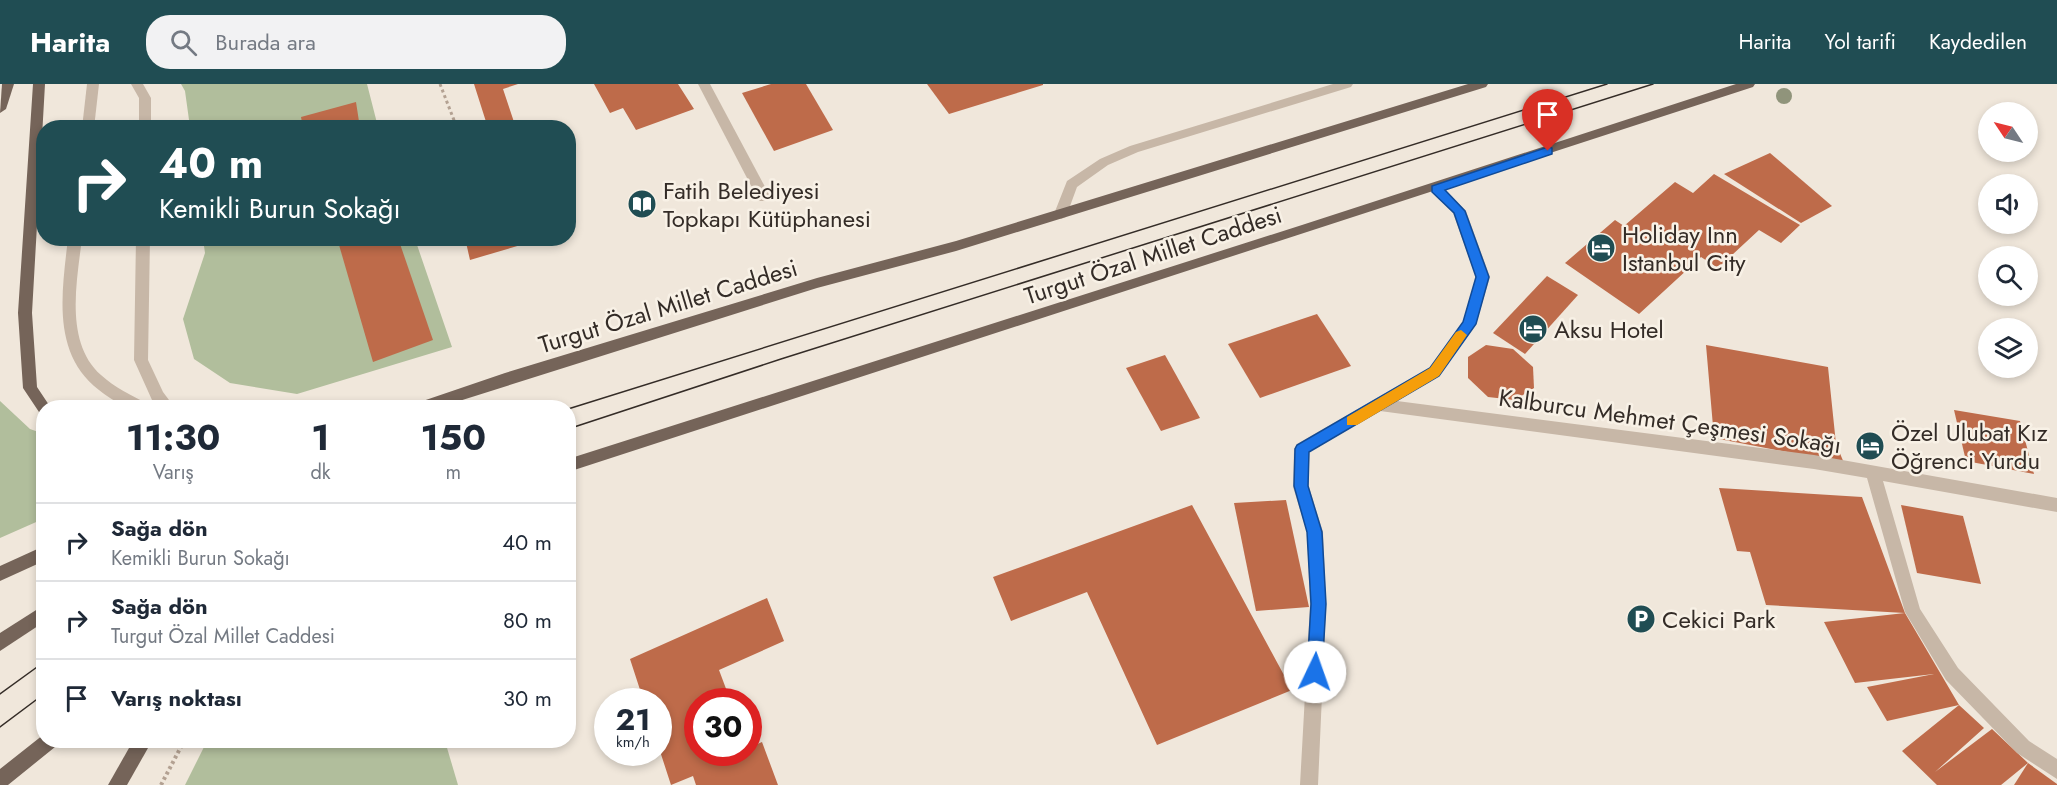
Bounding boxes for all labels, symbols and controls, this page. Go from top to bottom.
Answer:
search box [146,15,566,69]
text: Harita [30,22,110,63]
icon: search [167,26,200,59]
text: Burada ara [215,26,316,58]
text: Harita [1739,27,1791,57]
text: Yol tarifi [1824,27,1896,57]
text: Kaydedilen [1929,27,2027,57]
pin [1522,89,1573,151]
icon: arrive [1531,98,1564,131]
north arrow [1978,102,2038,162]
map controls [1978,102,2038,378]
text: 40 m [159,133,263,194]
icon: right [60,144,138,222]
place label: Fatih Belediyesi Topkapı Kütüphanesi [663,173,871,236]
button: sound [1978,174,2038,234]
library icon: Fatih Belediyesi Topkapı Kütüphanesi [626,188,658,220]
text: Kemikli Burun Sokağı [159,189,400,228]
street label: Turgut Özal Millet Caddesi [1020,197,1286,313]
place label: Holiday Inn Istanbul City [1622,217,1746,280]
hotel icon: Holiday Inn Istanbul City [1585,232,1617,264]
button: search [1978,246,2038,306]
street label: Turgut Özal Millet Caddesi [534,250,802,362]
place label: Aksu Hotel [1554,312,1664,347]
hotel icon: Aksu Hotel [1517,313,1549,345]
button: layers [1978,318,2038,378]
street label: Kalburcu Mehmet Çeşmesi Sokağı [1497,380,1843,462]
text: 11:30 [126,411,220,463]
text: 1 [311,411,330,463]
text: 150 [421,411,486,463]
place label: Özel Ulubat Kız Öğrenci Yurdu [1891,415,2048,478]
hotel icon: Özel Ulubat Kız Öğrenci Yurdu [1854,430,1886,462]
text: Varış [153,458,194,487]
text: dk [310,458,331,487]
text: m [445,458,461,487]
text: Sağa dön [111,512,208,544]
icon: right [60,526,93,559]
text: 40 m [502,526,552,558]
text: Kemikli Burun Sokağı [111,544,290,573]
text: Sağa dön [111,590,208,622]
place label: Cekici Park [1662,602,1776,637]
parking icon: Cekici Park [1625,603,1657,635]
icon: right [60,604,93,637]
text: 80 m [503,604,552,636]
text: Turgut Özal Millet Caddesi [111,622,335,651]
position arrow [1283,640,1347,704]
icon: arrive [60,682,93,715]
text: Varış noktası [111,682,242,714]
text: 30 m [503,682,552,714]
speed limit sign: 30 [684,688,762,766]
text: 21 [616,698,650,741]
text: km/h [616,731,650,753]

